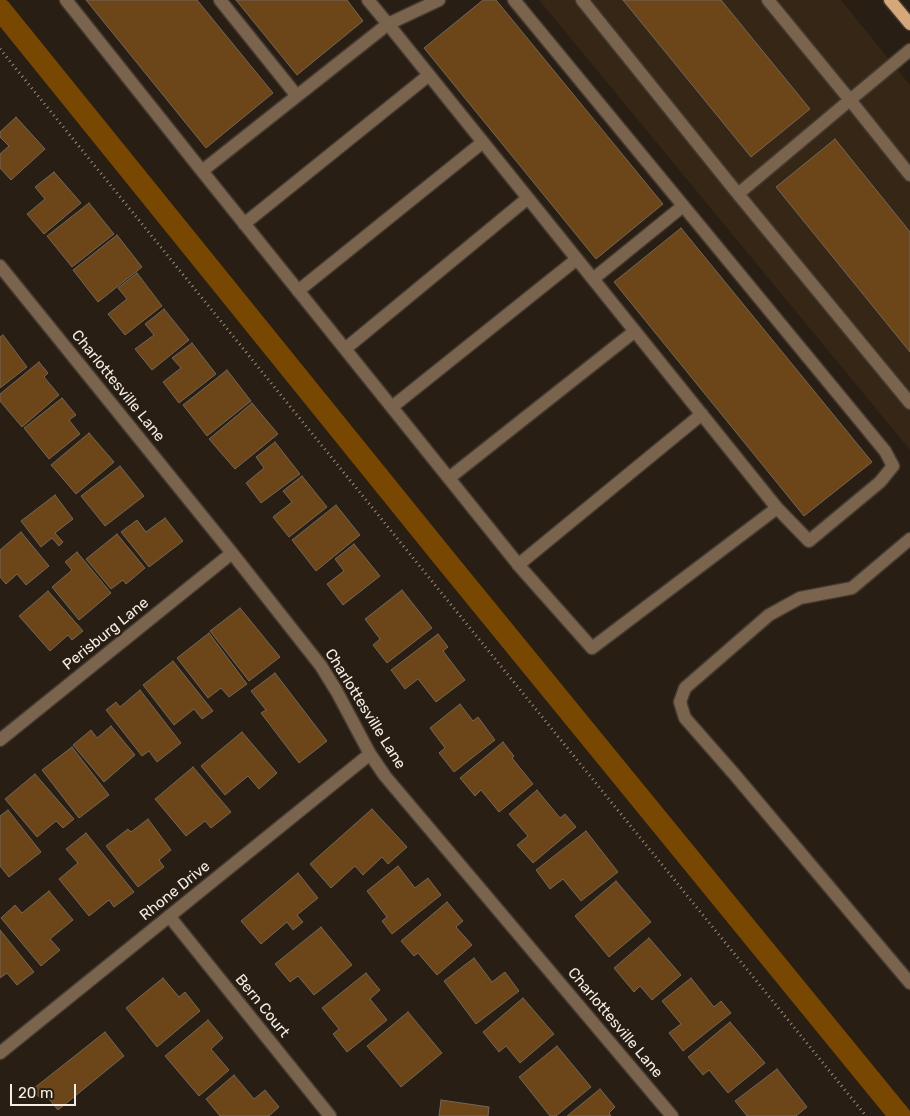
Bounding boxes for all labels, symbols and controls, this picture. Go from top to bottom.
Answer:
street label: Charlottesville Lane [67,327,169,445]
street label: Perisburg Lane [59,594,153,674]
street label: Charlottesville Lane [321,646,409,772]
street label: Rhone Drive [136,857,214,925]
street label: Charlottesville Lane [564,964,666,1082]
street label: Bern Court [231,971,293,1041]
scale bar [12,1074,79,1106]
text: 20 m [18,1084,53,1102]

